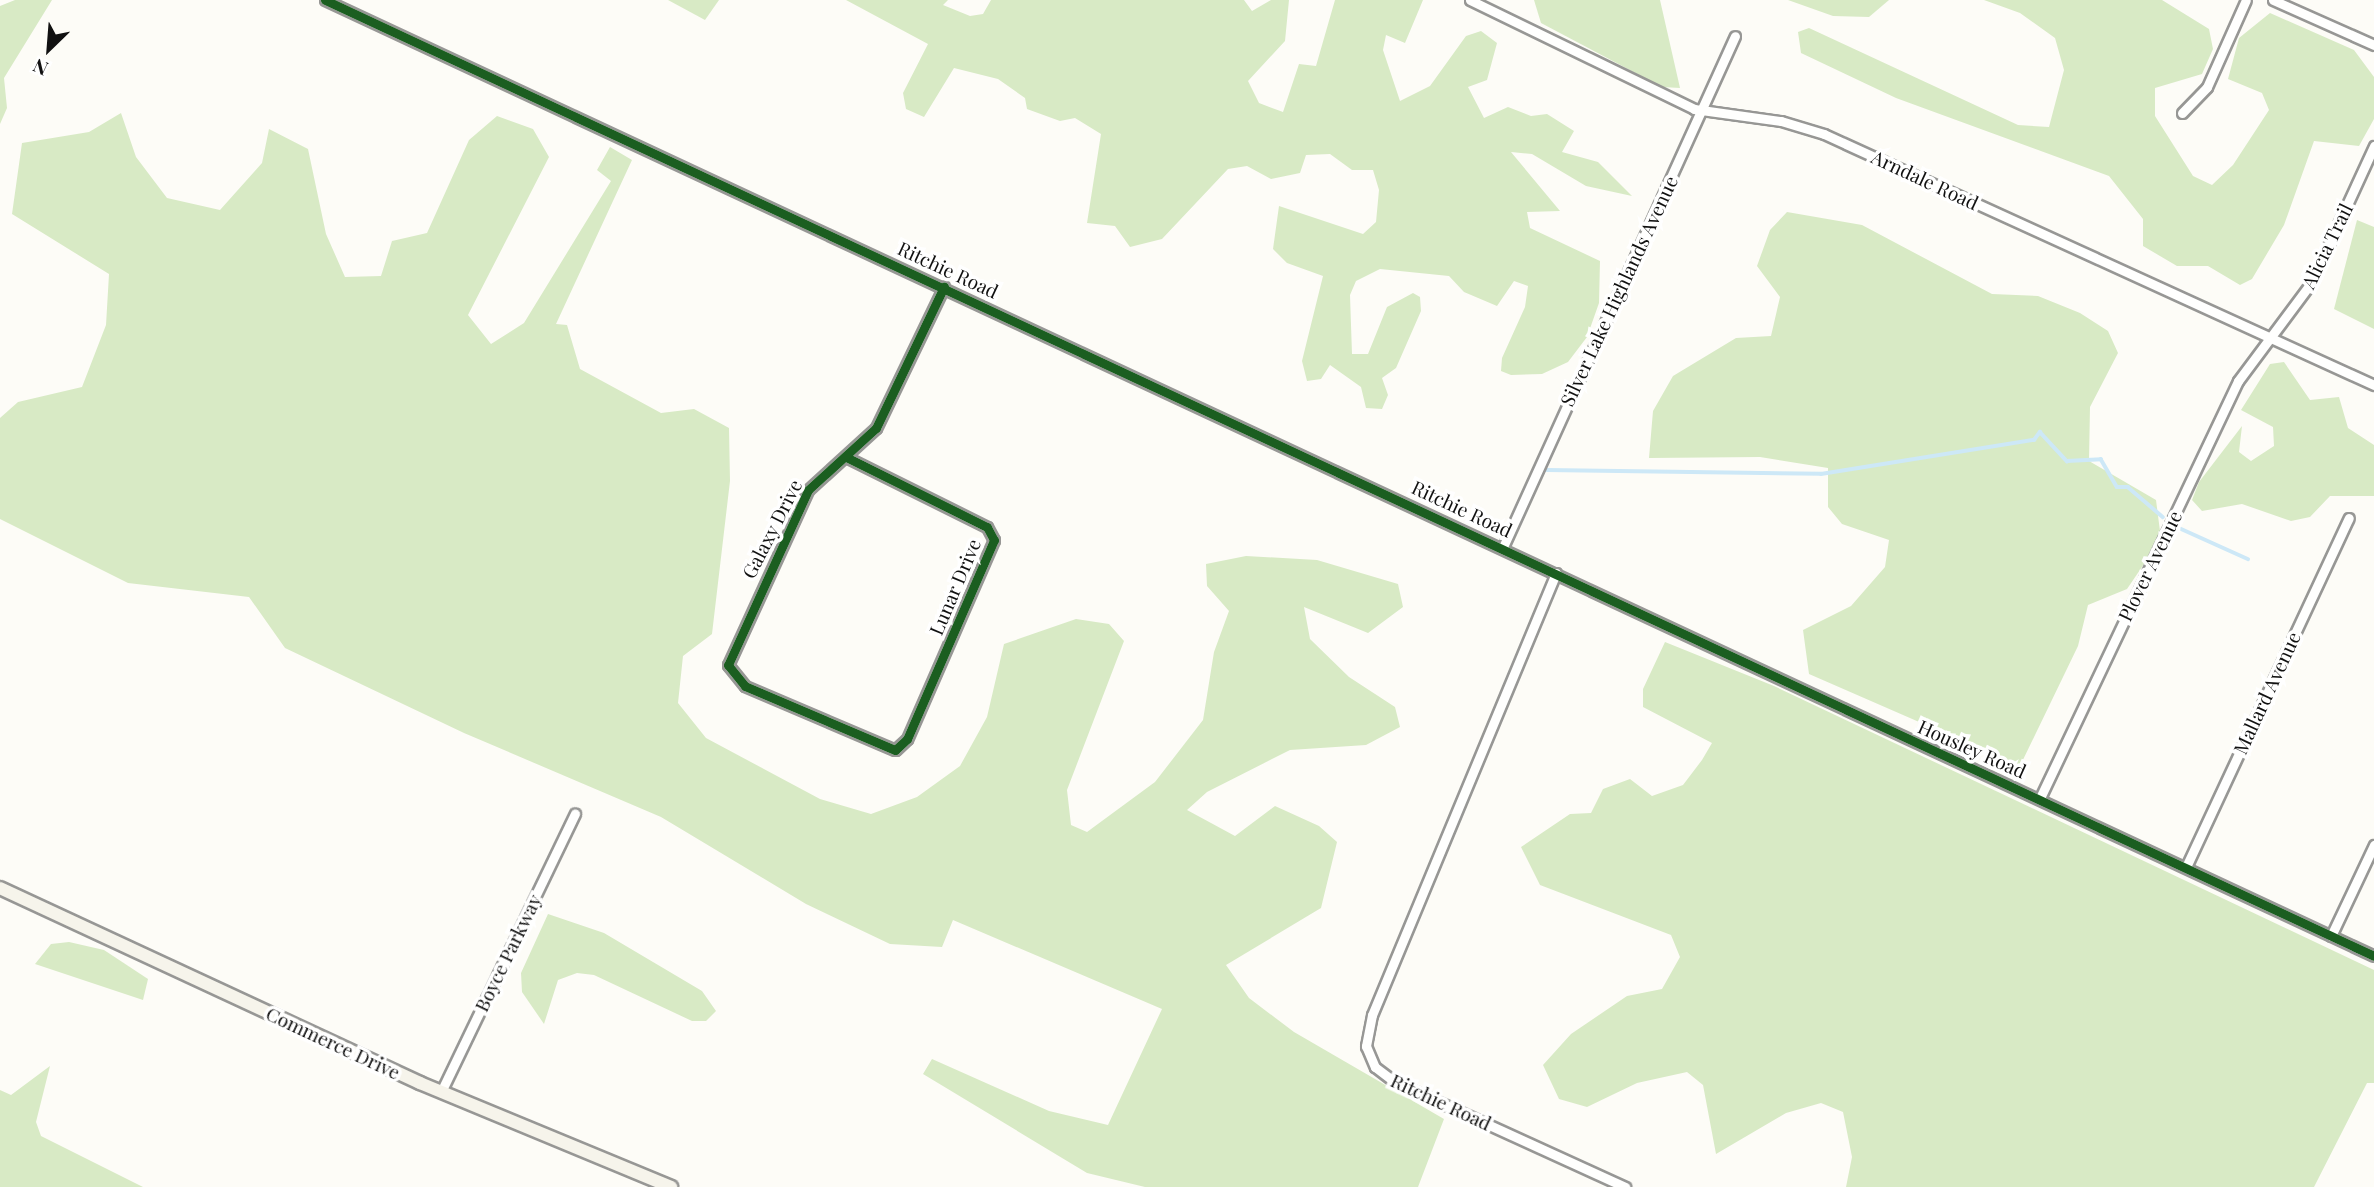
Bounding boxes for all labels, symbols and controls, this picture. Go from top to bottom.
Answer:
north arrow [14,14,84,84]
text: N [28,53,52,83]
street label: Arndale Road [1868,145,1982,215]
street label: Silver Lake Highlands Avenue [1555,172,1683,410]
street label: Alicia Trail [2296,199,2358,293]
street label: Ritchie Road [894,237,1002,303]
street label: Galaxy Drive [737,476,807,582]
street label: Ritchie Road [1408,476,1516,542]
street label: Plover Avenue [2113,507,2187,625]
street label: Lunar Drive [924,535,986,639]
street label: Mallard Avenue [2229,628,2305,758]
street label: Housley Road [1914,715,2030,783]
street label: Boyce Parkway [470,891,546,1015]
street label: Commerce Drive [262,1002,404,1084]
street label: Ritchie Road [1387,1069,1495,1135]

